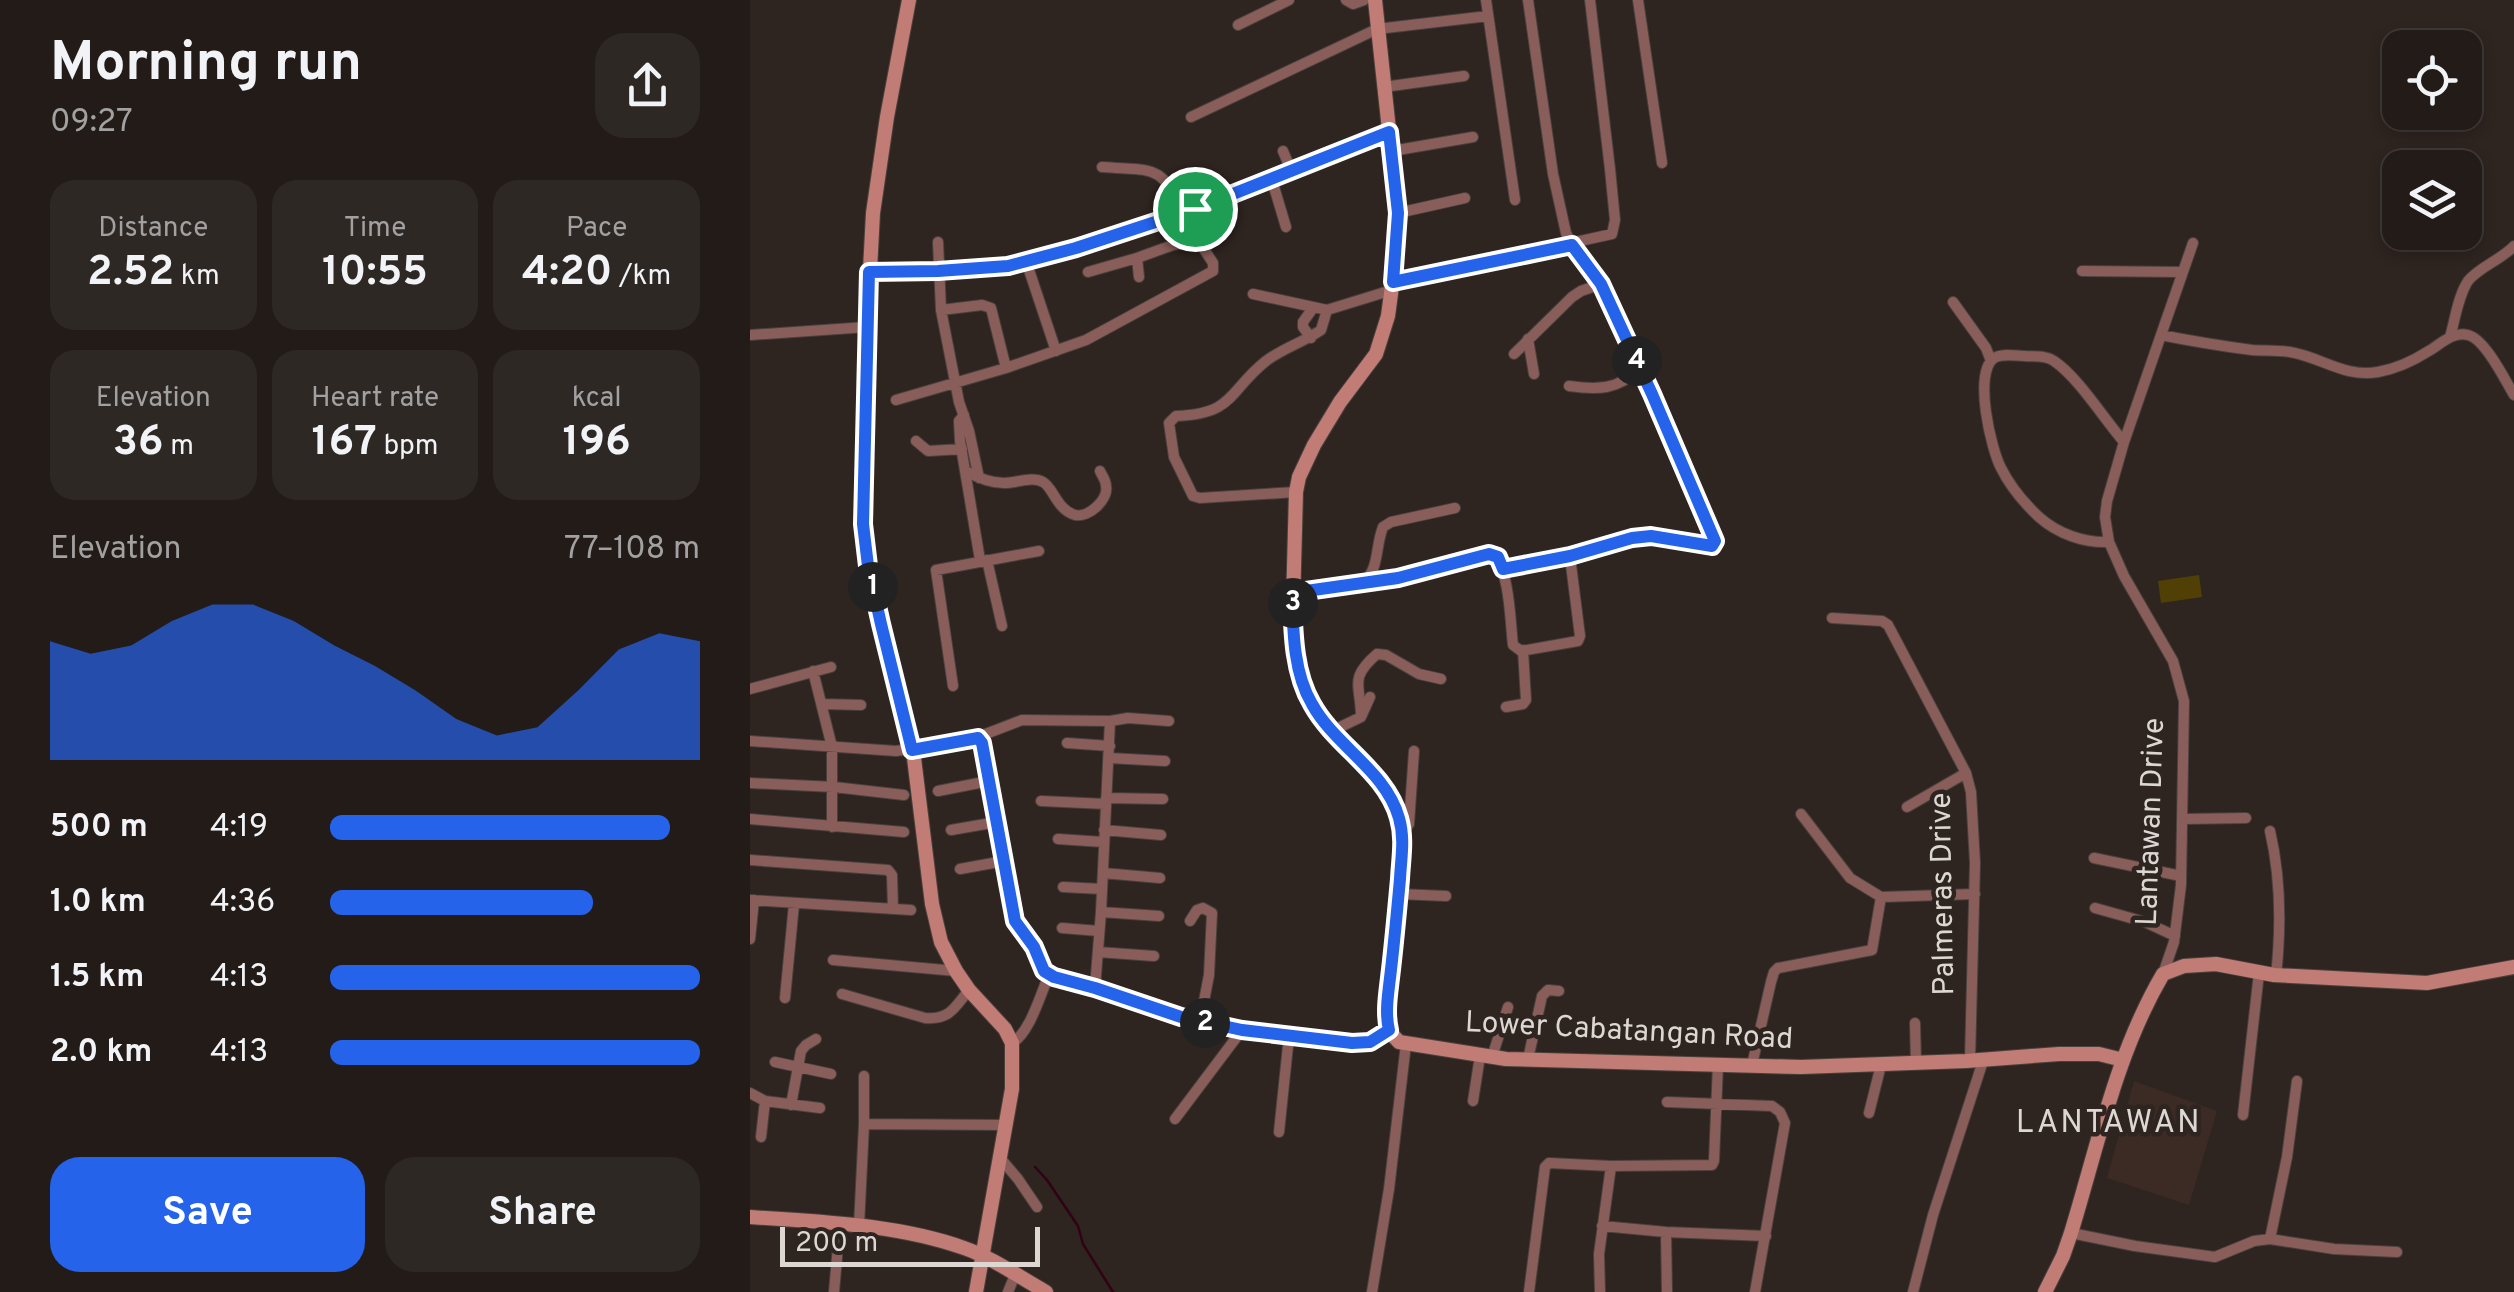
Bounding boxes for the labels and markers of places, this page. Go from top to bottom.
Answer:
pin [1153,167,1238,252]
pin: 4 [1612,336,1662,386]
pin: 1 [848,562,898,612]
pin: 3 [1268,578,1318,628]
pin: 2 [1180,998,1230,1048]

